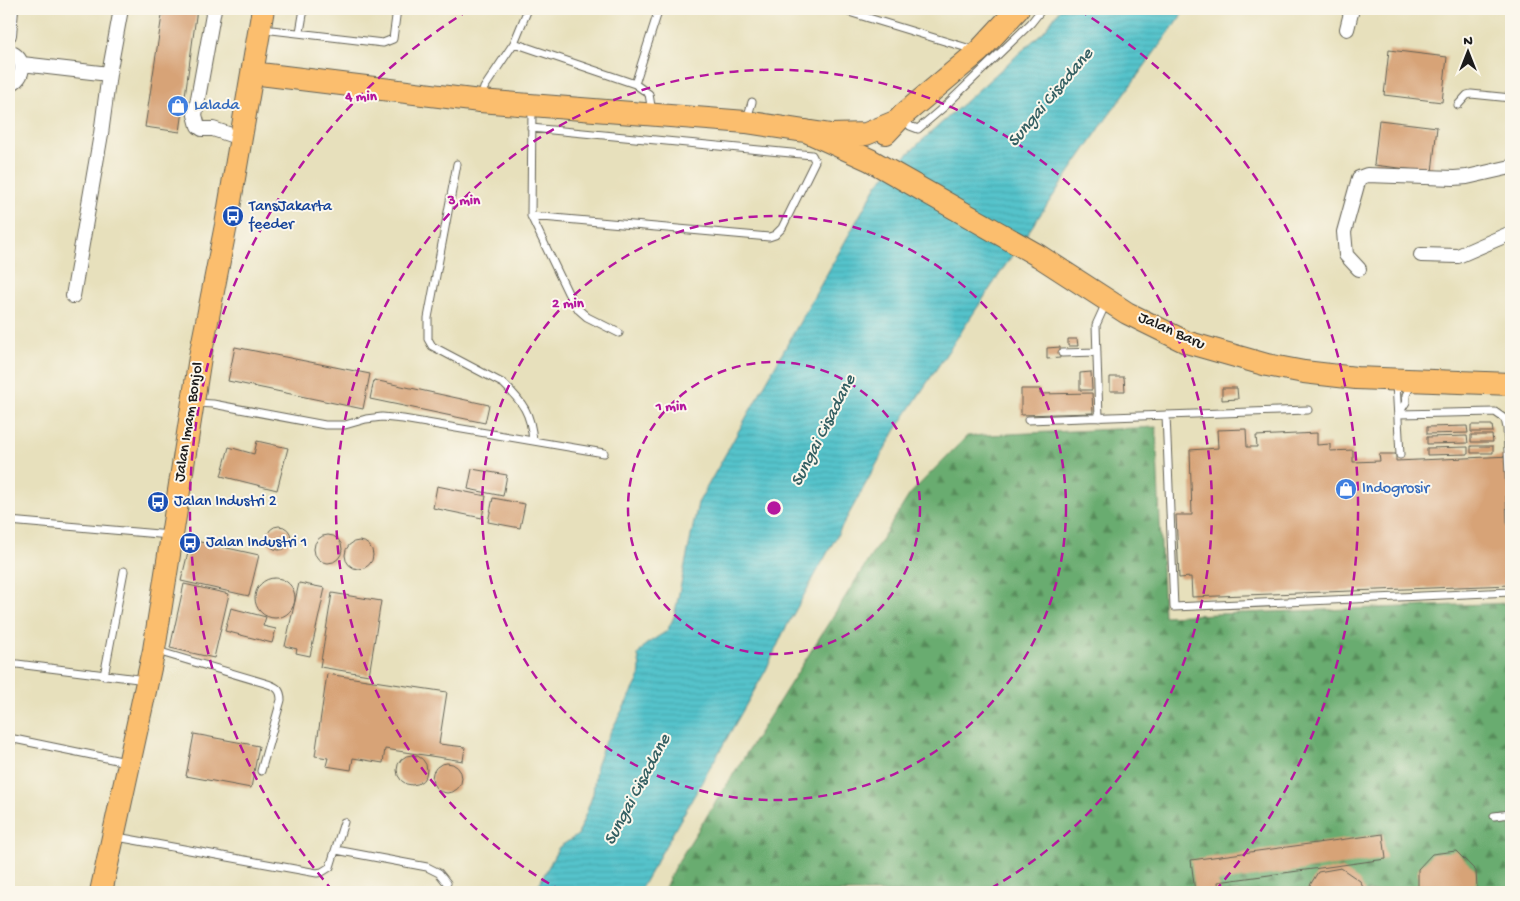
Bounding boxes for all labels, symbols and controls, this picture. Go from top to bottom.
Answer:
north arrow [1442,28,1492,78]
text: N [1463,33,1473,50]
water label: Sungai Cisadane [1004,44,1099,152]
text: 4 min [344,88,378,106]
shop icon: Lalada [166,94,190,118]
place label: Lalada [194,97,241,116]
text: 3 min [447,192,481,210]
place label: TansJakarta feeder [248,198,333,235]
bus stop icon: TansJakarta feeder [221,204,245,228]
text: 2 min [552,295,585,313]
street label: Jalan Baru [1135,309,1208,355]
street label: Jalan Imam Bonjol [171,361,209,483]
water label: Sungai Cisadane [787,371,861,490]
text: 1 min [655,398,687,416]
shop icon: Indogrosir [1334,477,1358,501]
place label: Indogrosir [1362,480,1431,499]
bus stop icon: Jalan Industri 2 [146,490,170,514]
place label: Jalan Industri 2 [174,493,277,512]
centre of rings [765,499,783,517]
bus stop icon: Jalan Industri 1 [178,531,202,555]
place label: Jalan Industri 1 [206,534,307,553]
water label: Sungai Cisadane [600,730,676,849]

